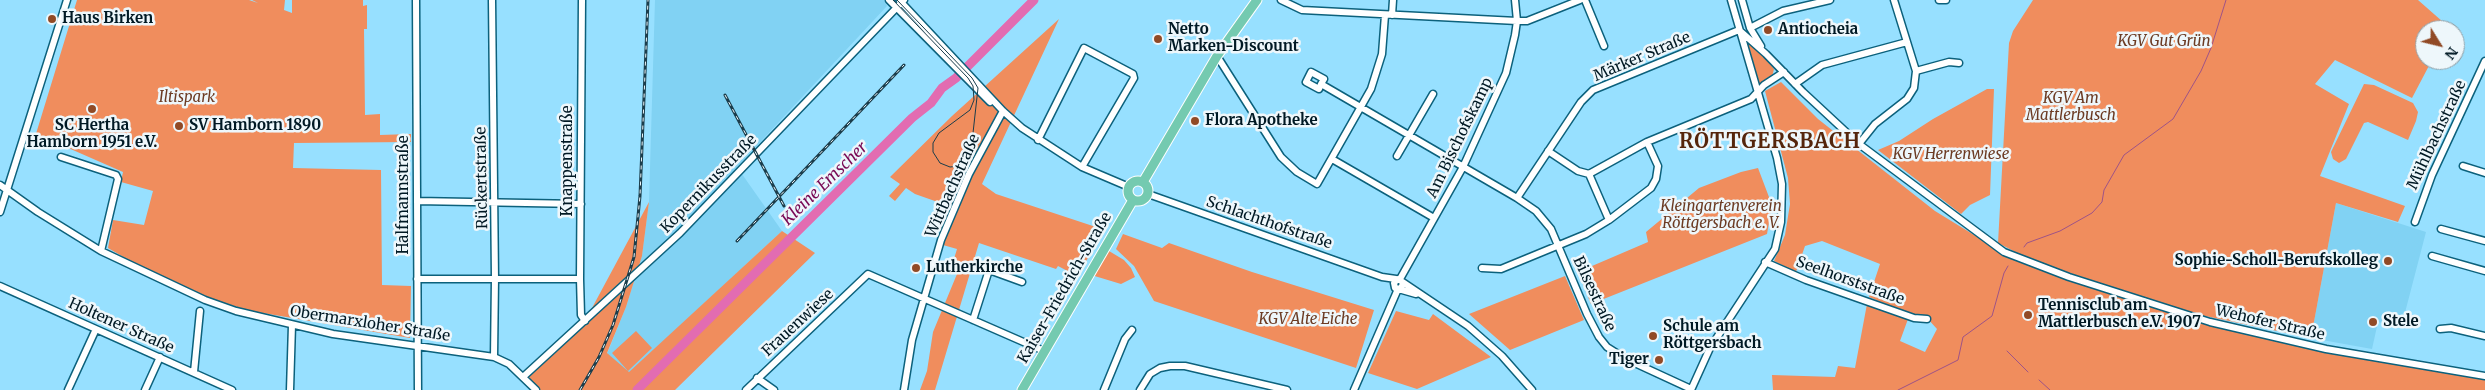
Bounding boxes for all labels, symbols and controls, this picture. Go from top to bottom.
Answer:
place label: Haus Birken [62,10,153,28]
marker: Haus Birken [46,13,58,25]
north arrow [2415,20,2465,70]
place label: Netto Marken-Discount [1168,21,1299,56]
place label: Antiocheia [1778,21,1858,39]
marker: Antiocheia [1762,24,1774,36]
street label: Märker Straße [1591,28,1693,86]
marker: Netto Marken-Discount [1152,33,1164,45]
park label: KGV Gut Grün [2117,33,2211,51]
text: N [2441,43,2462,63]
street label: Am Bischofskamp [1423,75,1497,201]
street label: Mühlbachstraße [2404,78,2470,192]
park label: Iltispark [159,89,215,107]
park label: KGV Am Mattlerbusch [2026,90,2116,125]
marker: SC Hertha Hamborn 1951 e.V. [86,103,98,115]
street label: Knappenstraße [559,106,577,216]
place label: Flora Apotheke [1205,112,1318,130]
marker: Flora Apotheke [1189,115,1201,127]
place label: SC Hertha Hamborn 1951 e.V. [27,117,157,152]
place label: SV Hamborn 1890 [189,117,321,135]
marker: SV Hamborn 1890 [173,120,185,132]
street label: Rückertstraße [472,127,492,229]
district label: RÖTTGERSBACH [1678,130,1862,154]
street label: Kopernikusstraße [657,131,761,237]
street label: Wittbachstraße [922,131,984,241]
street label: Halfmannstraße [395,135,413,255]
water label: Kleine Emscher [778,138,872,230]
park label: KGV Herrenwiese [1893,146,2009,164]
street label: Schlachthofstraße [1204,193,1334,253]
park label: Kleingartenverein Röttgersbach e. V. [1660,198,1782,233]
street label: Kaiser-Friedrich-Straße [1014,209,1116,367]
place label: Sophie-Scholl-Berufskolleg [2175,252,2378,270]
street label: Seelhorststraße [1793,253,1907,309]
street label: Bilsestraße [1569,254,1619,334]
marker: Sophie-Scholl-Berufskolleg [2382,255,2394,267]
place label: Lutherkirche [926,259,1023,277]
marker: Lutherkirche [910,262,922,274]
street label: Frauenwiese [759,285,837,361]
street label: Holtener Straße [66,295,176,357]
place label: Tennisclub am Mattlerbusch e.V. 1907 [2038,297,2201,332]
street label: Obermarxloher Straße [289,302,451,346]
street label: Wehofer Straße [2214,302,2326,344]
marker: Tennisclub am Mattlerbusch e.V. 1907 [2022,309,2034,321]
park label: KGV Alte Eiche [1259,311,1357,329]
place label: Stele [2383,313,2419,331]
marker: Stele [2367,316,2379,328]
place label: Schule am Röttgersbach [1663,318,1762,353]
marker: Schule am Röttgersbach [1647,330,1659,342]
place label: Tiger [1609,351,1649,369]
marker: Tiger [1653,354,1665,366]

